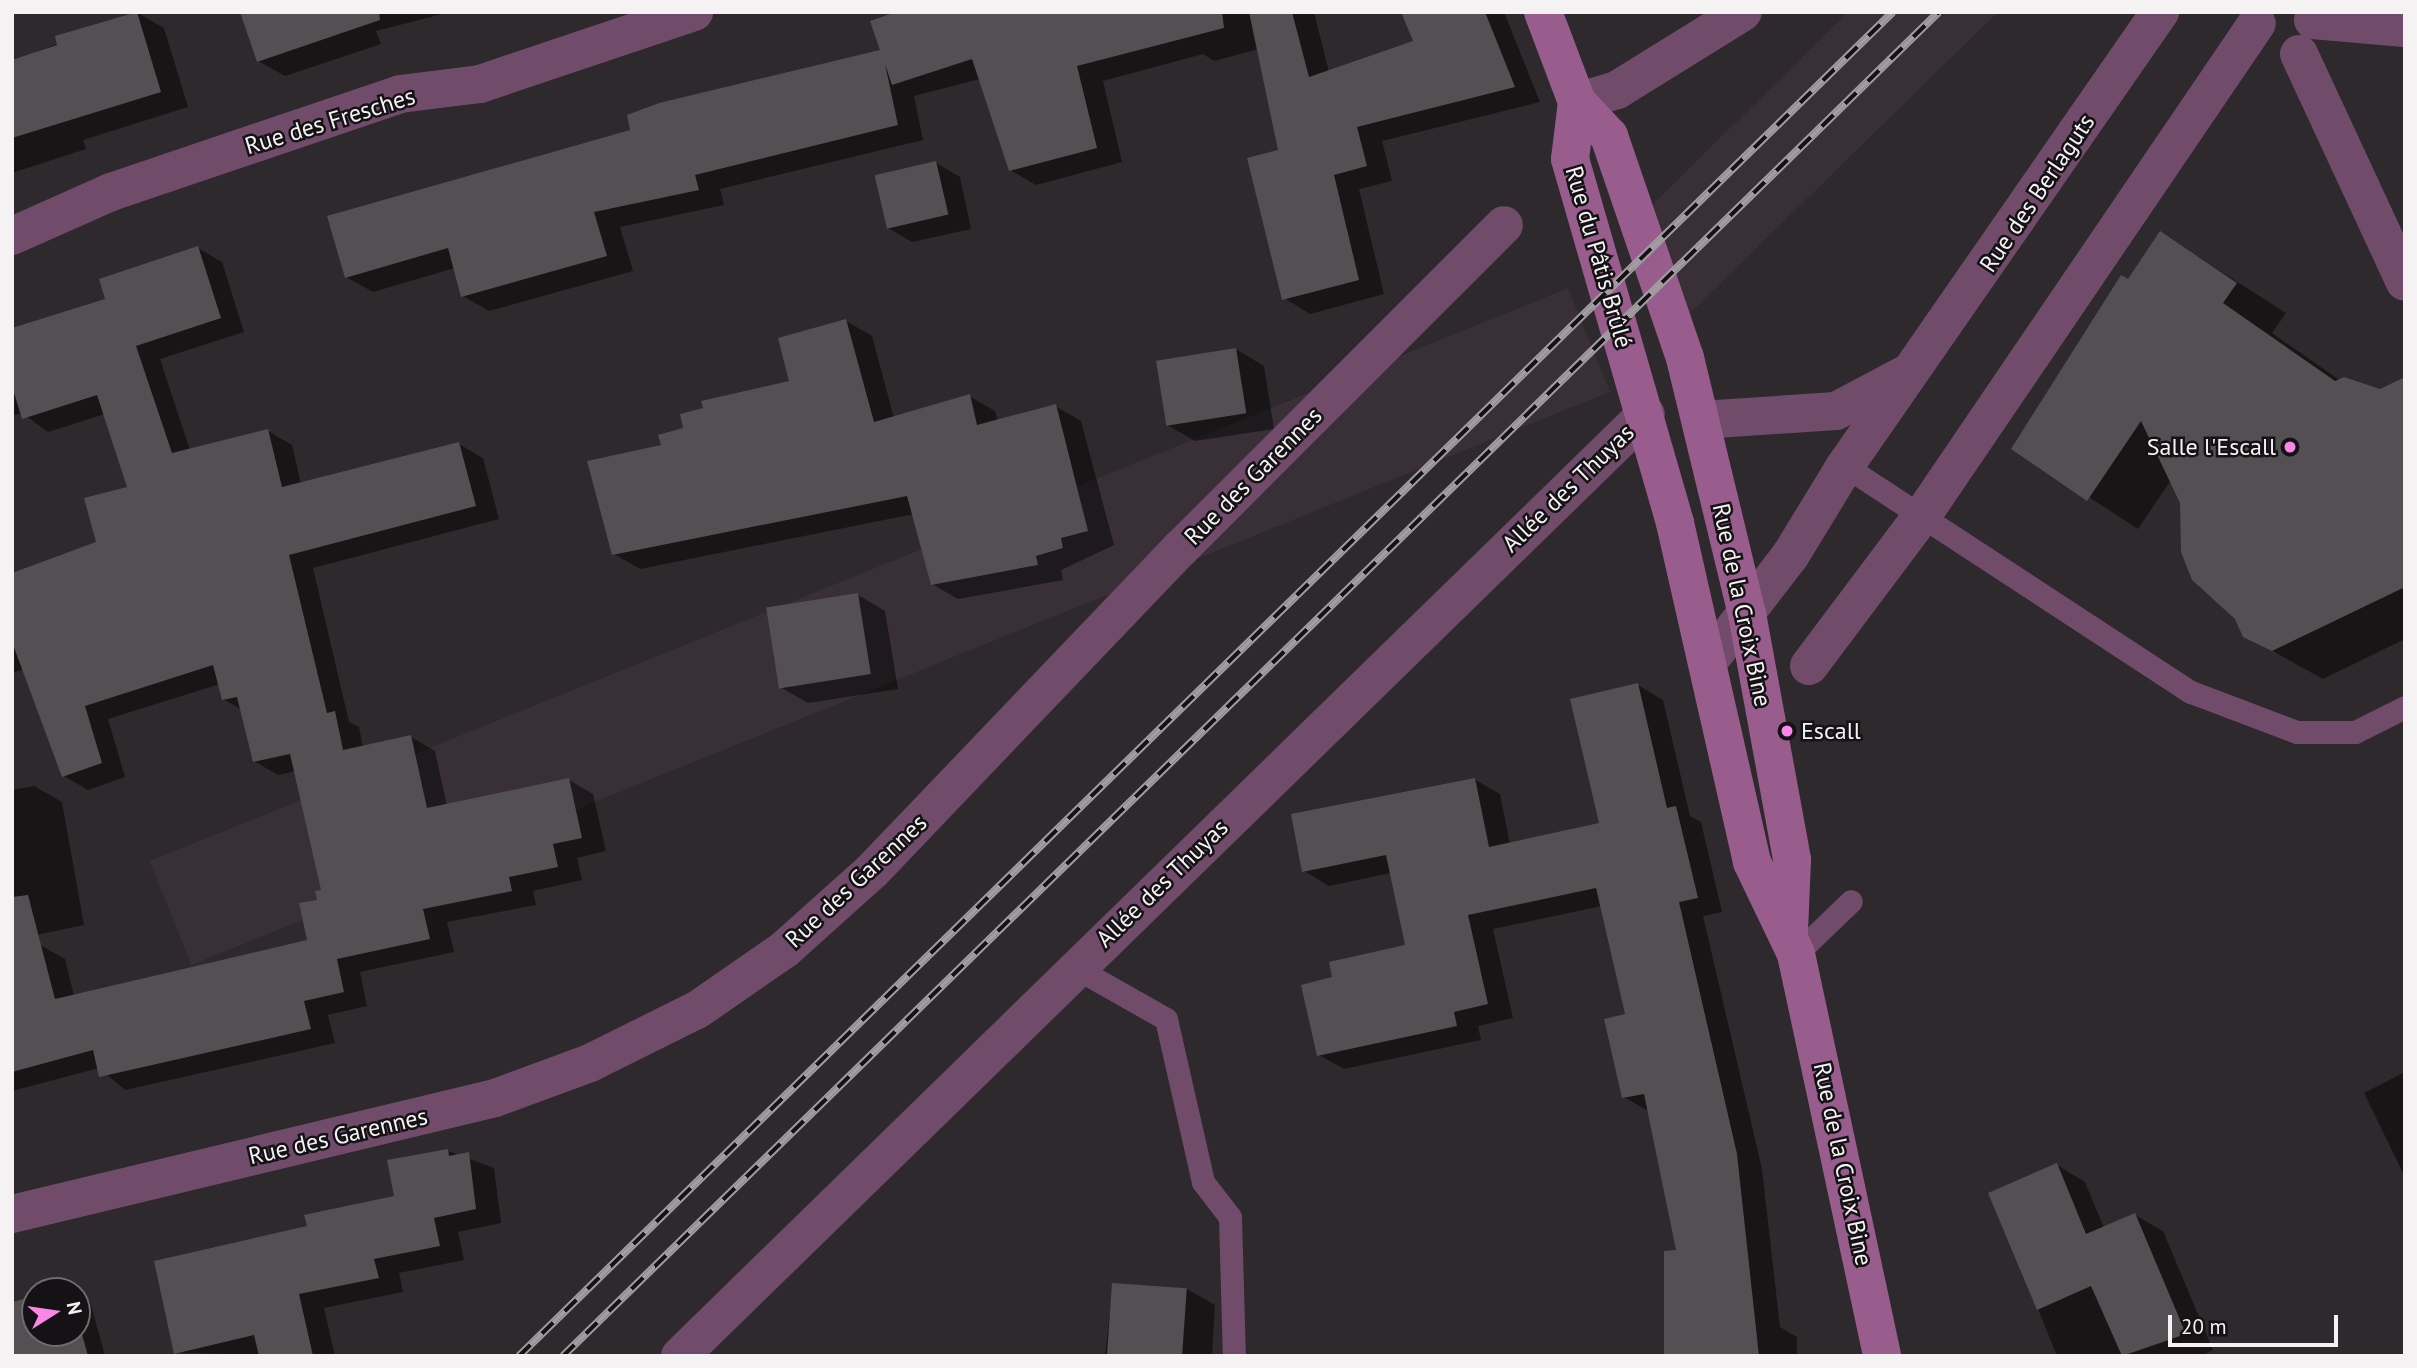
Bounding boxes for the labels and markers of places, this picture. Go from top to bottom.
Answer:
place label: Salle l'Escall [2147,433,2276,461]
marker: Salle l'Escall [2282,439,2298,455]
place label: Escall [1801,717,1861,745]
marker: Escall [1779,723,1795,739]

